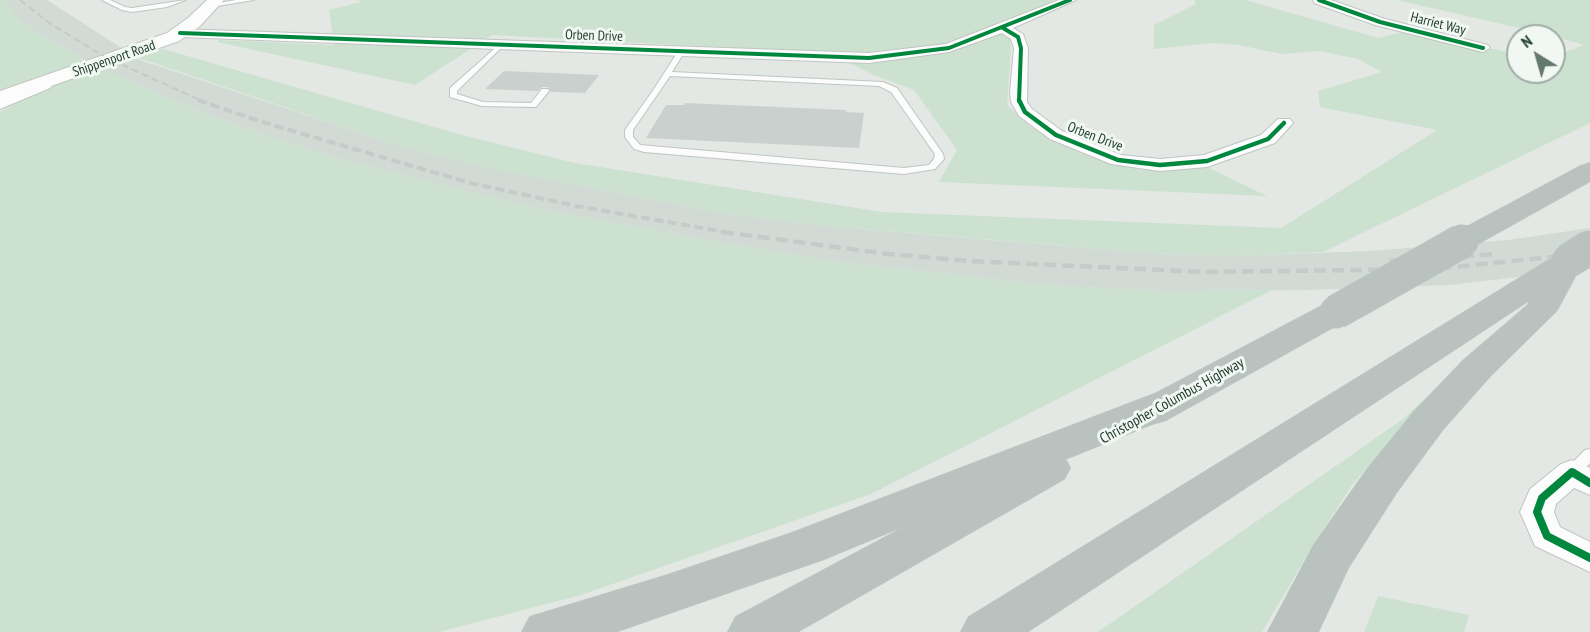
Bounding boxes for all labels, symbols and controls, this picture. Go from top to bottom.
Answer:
street label: Harriet Way [1409,9,1467,39]
north arrow [1506,24,1566,84]
street label: Orben Drive [565,27,623,45]
text: N [1517,31,1536,52]
street label: Shippenport Road [70,37,158,81]
street label: Orben Drive [1065,119,1125,155]
street label: Christopher Columbus Highway [1097,354,1247,448]

